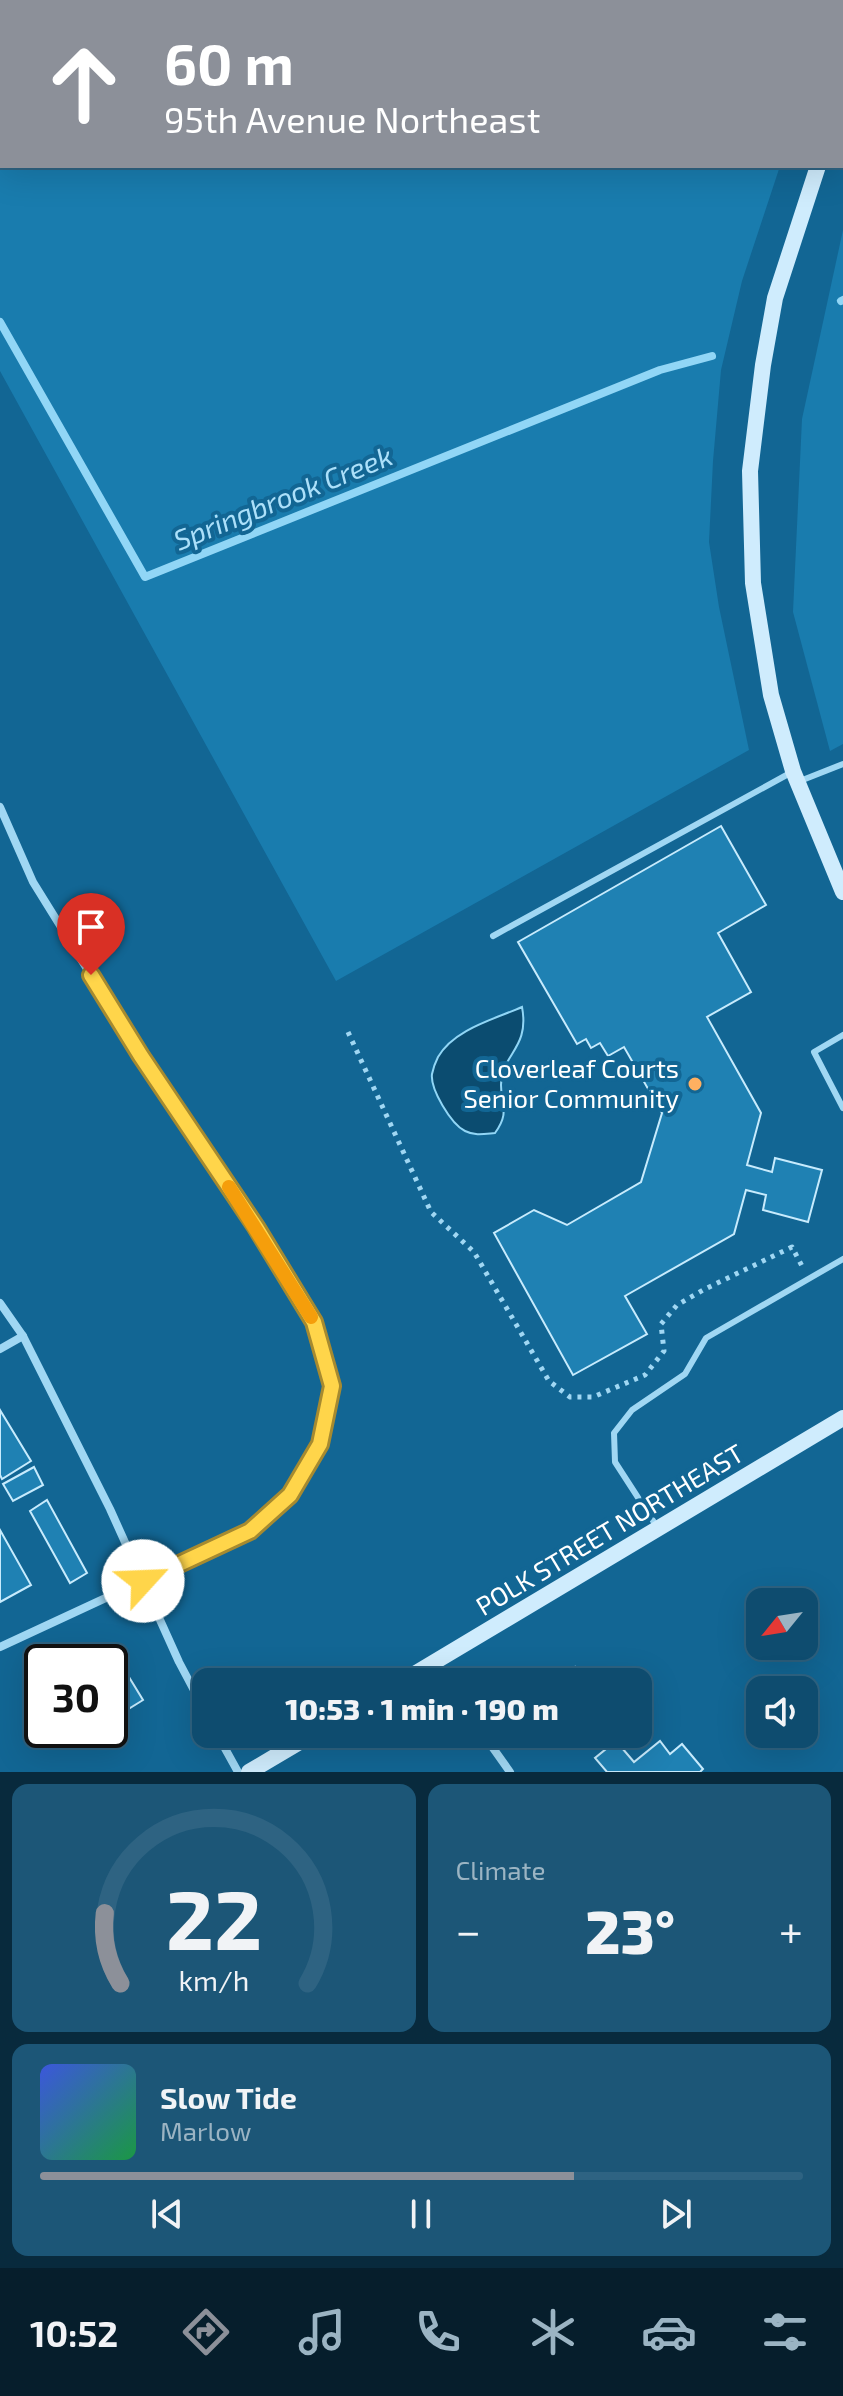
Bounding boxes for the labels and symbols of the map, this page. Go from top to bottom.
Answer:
water label: Springbrook Creek [168,438,397,556]
pin [57,893,125,975]
place label: Cloverleaf Courts Senior Community [463,1052,679,1113]
marker: Cloverleaf Courts Senior Community [686,1075,704,1093]
street label: POLK STREET NORTHEAST [470,1436,749,1621]
position arrow [101,1539,185,1623]
north arrow [746,1588,818,1660]
speed limit sign: 30 [24,1644,128,1748]

